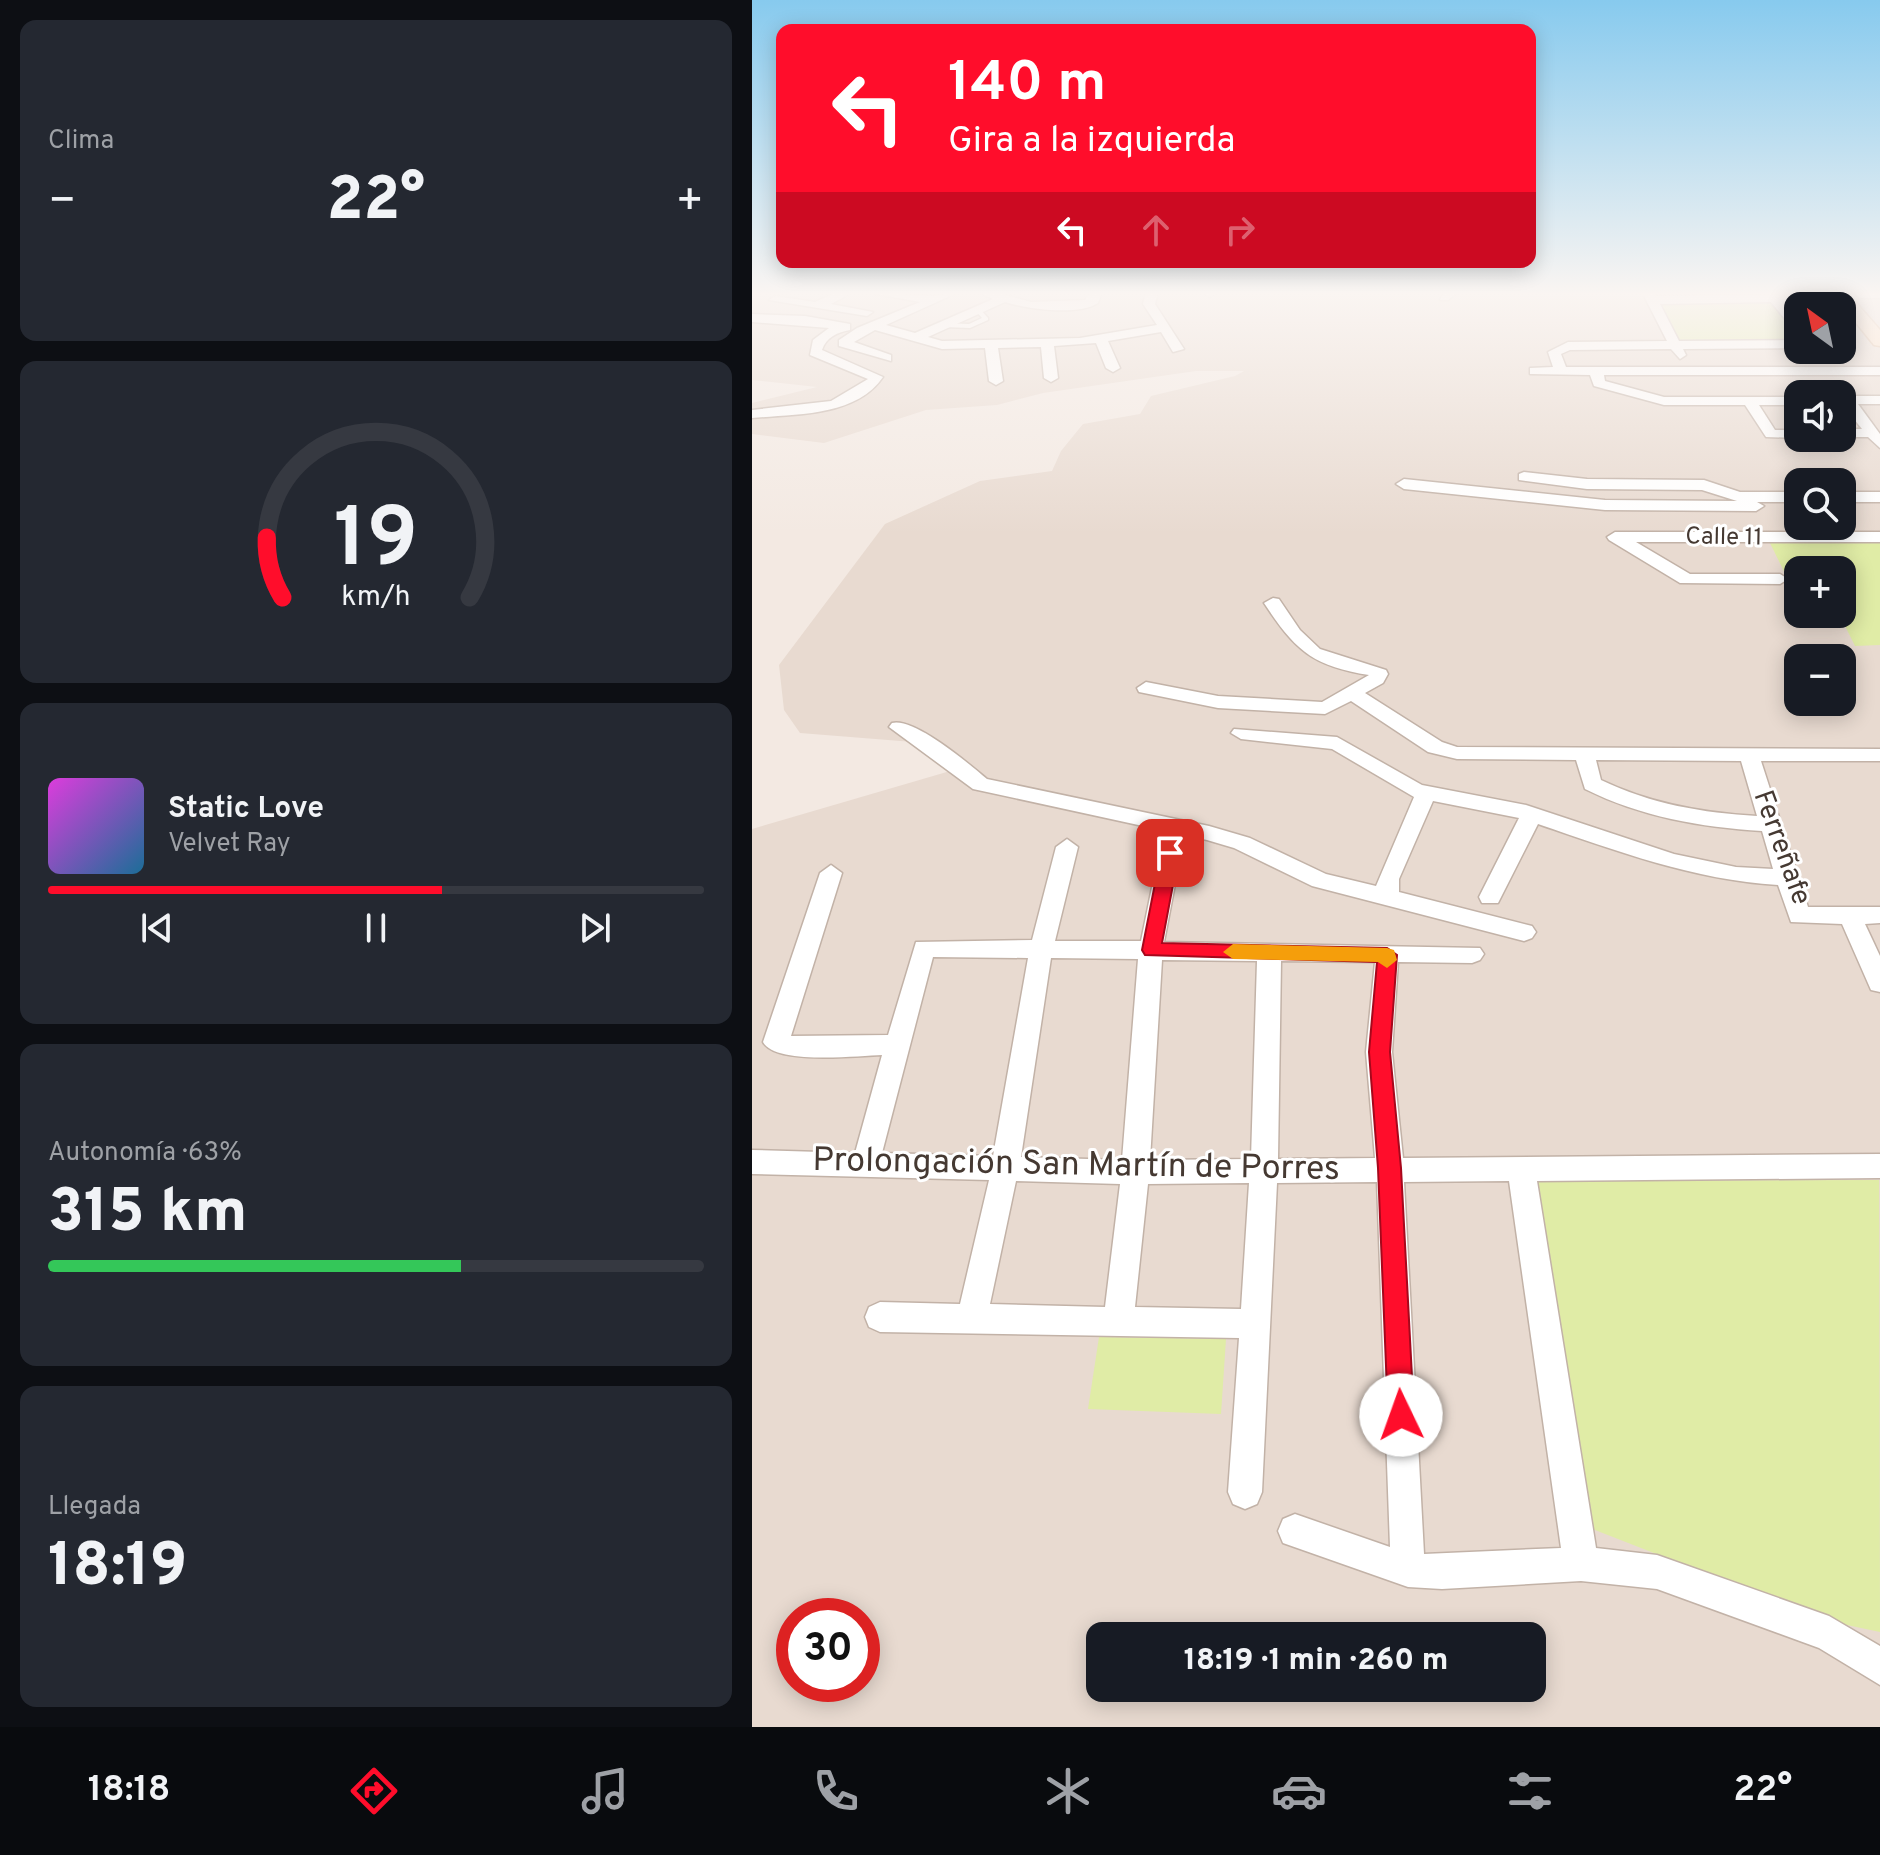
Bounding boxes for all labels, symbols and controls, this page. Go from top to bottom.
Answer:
text: 140 m [948,50,1106,120]
icon: left [816,56,920,160]
text: Gira a la izquierda [948,119,1235,165]
text: Clima [48,125,114,158]
text: 22° [327,165,425,241]
text: − [48,175,76,231]
text: + [676,175,704,231]
icon: left [1050,208,1094,252]
icon: ahead [1134,208,1178,252]
icon: right [1218,208,1262,252]
north arrow [1784,292,1856,364]
map controls [1784,292,1856,716]
button: sound [1784,380,1856,452]
button: search [1784,468,1856,540]
text: 19 [334,491,418,596]
street label: Calle 11 [1685,522,1763,554]
button: + [1784,556,1856,628]
text: km/h [341,580,411,616]
button: − [1784,644,1856,716]
street label: Ferreñafe [1744,786,1818,910]
text: Static Love [168,791,324,828]
pin [1136,819,1204,887]
text: Velvet Ray [168,828,291,861]
icon: arrive [1148,831,1192,875]
icon: previous [135,906,179,950]
icon: pause [354,906,398,950]
icon: next [573,906,617,950]
text: Autonomía · 63% [48,1137,242,1170]
street label: Prolongación San Martín de Porres [812,1140,1340,1192]
text: 315 km [48,1177,247,1253]
position arrow [1359,1373,1443,1457]
text: Llegada [48,1491,141,1524]
text: 18:19 [48,1531,187,1607]
speed limit sign: 30 [776,1598,880,1702]
text: 18:19 · 1 min · 260 m [1184,1643,1448,1680]
icon: directions [346,1763,402,1819]
icon: music [577,1763,633,1819]
icon: phone [808,1763,864,1819]
icon: climate [1040,1763,1096,1819]
icon: car [1271,1763,1327,1819]
icon: filters [1502,1763,1558,1819]
text: 18:18 [88,1768,170,1814]
text: 22° [1733,1768,1792,1814]

